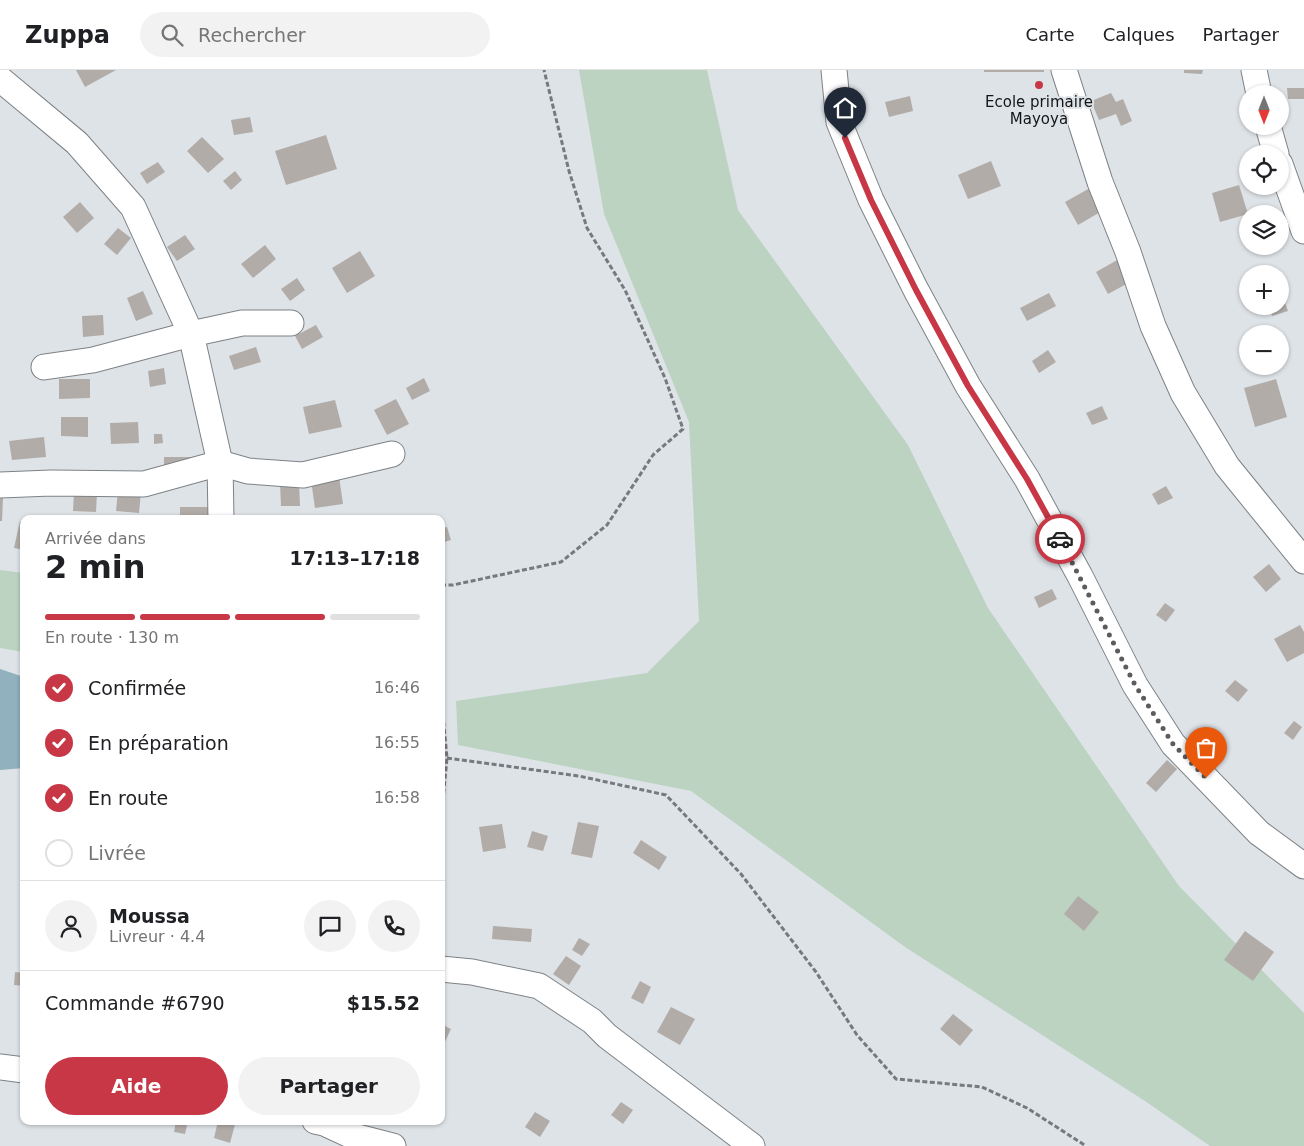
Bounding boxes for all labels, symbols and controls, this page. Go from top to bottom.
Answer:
search box [140,12,490,57]
text: Zuppa [25,21,110,49]
icon: search [158,21,186,49]
text: Rechercher [198,24,306,46]
text: Carte [1026,24,1075,45]
text: Calques [1103,24,1175,45]
text: Partager [1203,24,1279,45]
marker: Ecole primaire Mayoya [1033,79,1045,91]
north arrow [1239,85,1289,135]
map controls [1239,85,1289,375]
pin [824,87,866,138]
place label: Ecole primaire Mayoya [985,93,1093,128]
icon: home [831,94,859,122]
button: locate [1239,145,1289,195]
button: layers [1239,205,1289,255]
button: + [1239,265,1289,315]
button: − [1239,325,1289,375]
courier [1035,514,1085,564]
icon: car [1046,525,1074,553]
text: Arrivée dans [45,529,146,548]
text: 17:13–17:18 [290,547,420,569]
text: 2 min [45,548,146,586]
text: En route · 130 m [45,628,179,647]
icon: check [45,674,73,702]
text: Confirmée [88,677,186,699]
text: 16:46 [374,678,420,697]
pin [1185,727,1227,778]
icon: check [45,729,73,757]
text: En préparation [88,732,229,754]
text: 16:55 [374,733,420,752]
icon: bag [1192,734,1220,762]
icon: check [45,784,73,812]
text: En route [88,787,168,809]
text: 16:58 [374,788,420,807]
text: Livrée [88,842,146,864]
button: person [45,900,97,952]
button: chat [304,900,356,952]
button: phone [368,900,420,952]
text: Moussa [109,905,190,927]
text: Livreur · 4.4 [109,927,205,946]
text: Commande #6790 [45,992,225,1014]
text: $15.52 [347,992,420,1014]
button: Aide [45,1057,228,1115]
button: Partager [238,1057,420,1115]

